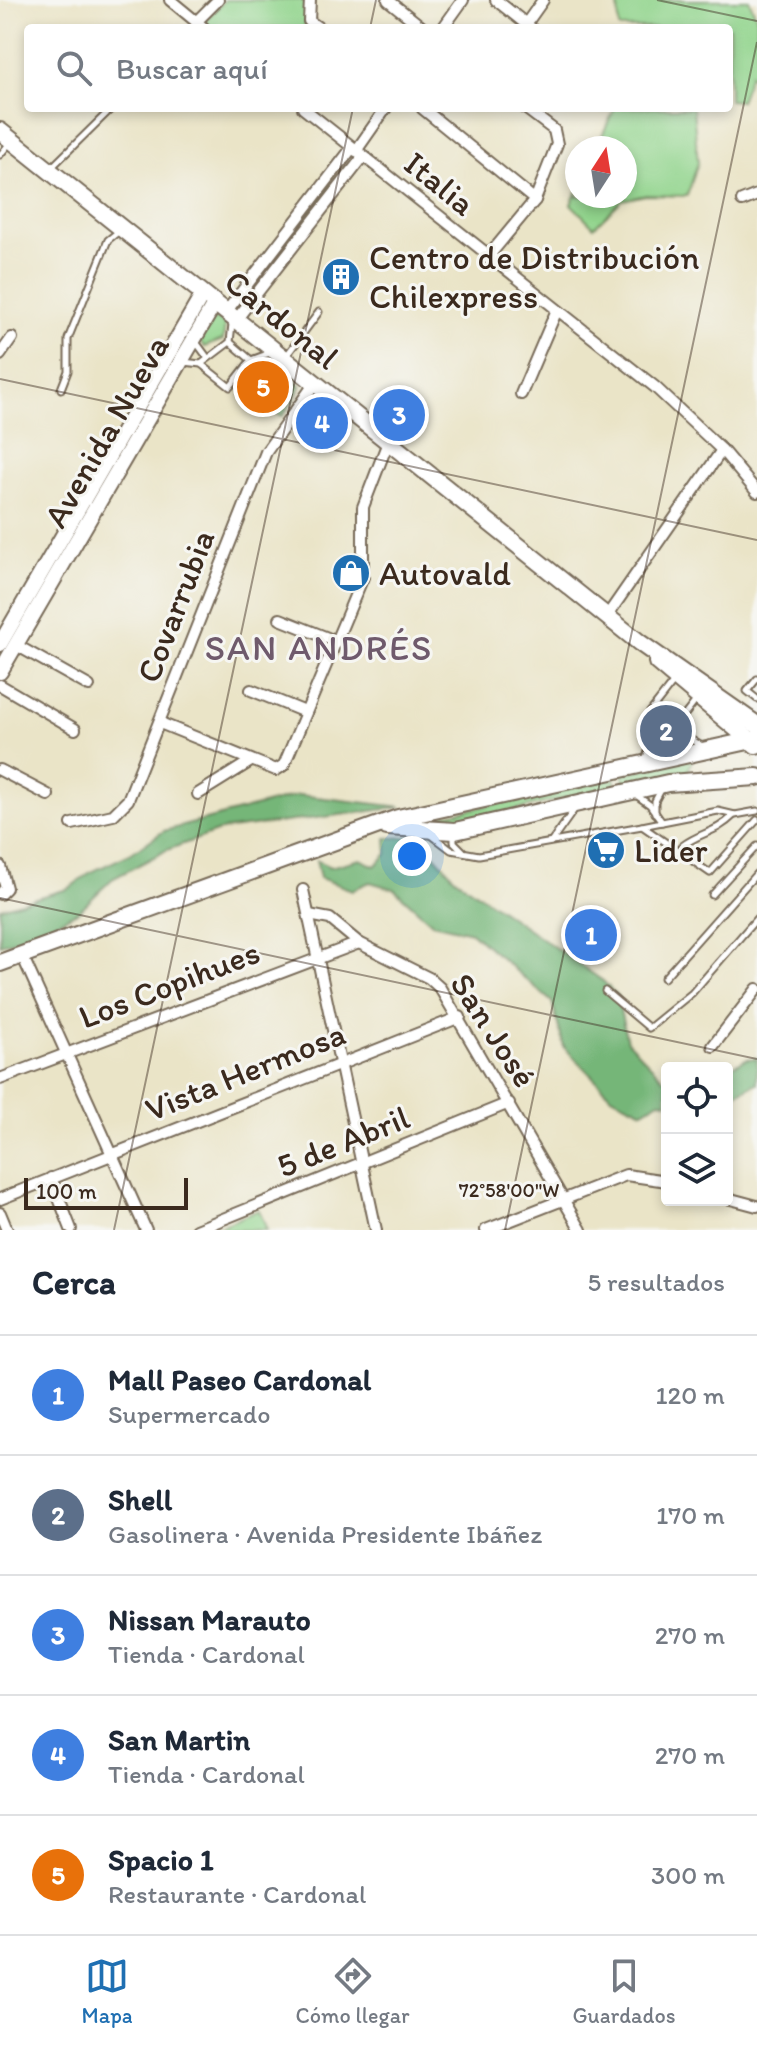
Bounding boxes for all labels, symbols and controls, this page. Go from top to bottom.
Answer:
search box [24,24,733,112]
icon: search [52,46,96,90]
text: Buscar aquí [116,50,268,87]
north arrow [565,136,637,208]
street label: Italia [396,143,484,224]
place label: Centro de Distribución Chilexpress [369,237,699,317]
building icon: Centro de Distribución Chilexpress [320,256,362,298]
street label: Cardonal [216,261,347,378]
street label: Avenida Nueva [35,328,178,535]
pin: 5 [237,357,289,417]
pin: 3 [373,385,425,445]
pin: 4 [296,393,348,453]
street label: Covarrubia [128,524,223,688]
shop icon: Autovald [330,552,372,594]
place label: Autovald [379,553,511,594]
district label: SAN ANDRÉS [205,626,433,669]
pin: 2 [640,701,692,761]
supermarket icon: Lider [585,829,627,871]
place label: Lider [634,830,708,871]
your location [392,836,432,876]
pin: 1 [565,905,617,965]
street label: Los Copihues [73,931,265,1038]
street label: San José [442,965,546,1095]
street label: Vista Hermosa [139,1013,351,1130]
map controls [661,1062,733,1206]
button: locate [661,1062,733,1134]
street label: 5 de Abril [271,1096,416,1187]
button: layers [661,1134,733,1206]
scale bar [24,1174,188,1210]
text: 100 m [36,1178,97,1205]
text: 72°58'00"W [459,1178,559,1202]
text: Cerca [32,1262,116,1303]
text: 5 resultados [587,1266,725,1298]
text: Mall Paseo Cardonal [108,1361,371,1398]
text: 1 [52,1379,64,1411]
text: 120 m [656,1379,725,1411]
text: Supermercado [108,1398,270,1430]
text: Shell [108,1481,172,1518]
text: 2 [51,1499,65,1531]
text: 170 m [656,1499,725,1531]
text: Gasolinera · Avenida Presidente Ibáñez [108,1518,542,1550]
text: Nissan Marauto [108,1601,311,1638]
text: 3 [51,1619,65,1651]
text: 270 m [655,1619,725,1651]
text: Tienda · Cardonal [108,1638,305,1670]
text: San Martin [108,1721,250,1758]
text: 4 [50,1739,66,1771]
text: 270 m [655,1739,725,1771]
text: Tienda · Cardonal [108,1758,305,1790]
text: Spacio 1 [108,1841,214,1878]
text: 5 [51,1859,65,1891]
text: 300 m [651,1859,725,1891]
text: Restaurante · Cardonal [108,1878,366,1910]
tab: Mapa [81,1954,133,2029]
tab: Cómo llegar [296,1954,410,2029]
tab: Guardados [572,1954,676,2029]

